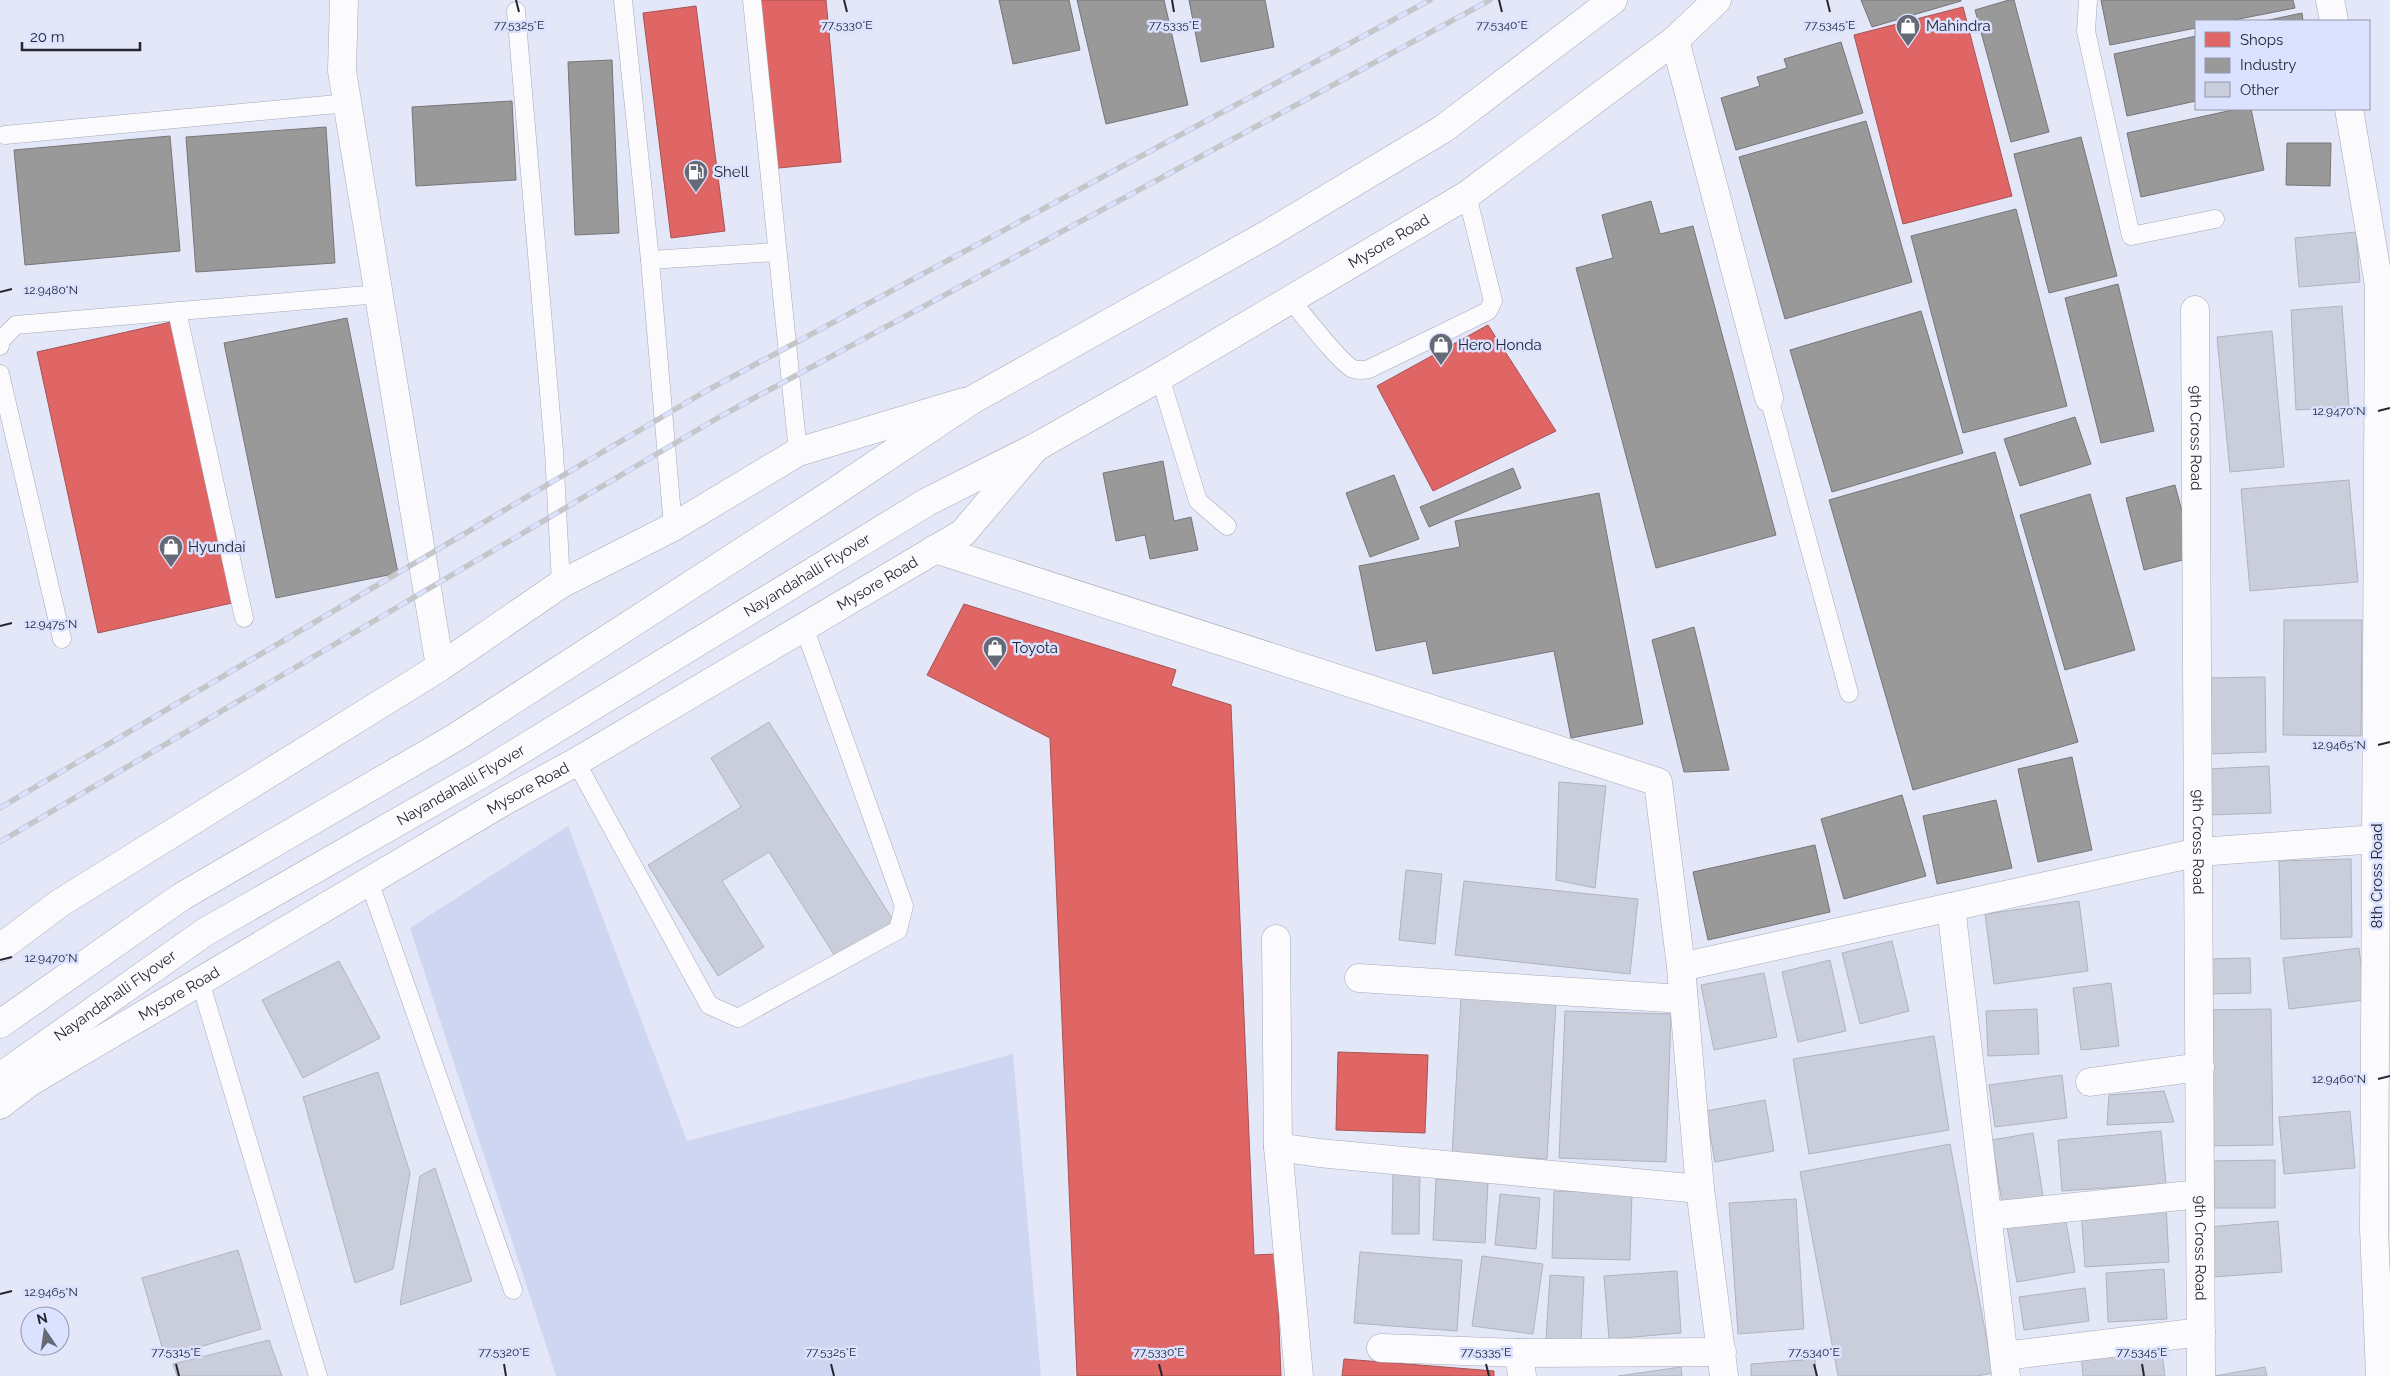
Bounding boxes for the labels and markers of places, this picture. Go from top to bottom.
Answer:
shop icon: Mahindra [1895,13,1921,47]
place label: Mahindra [1926,17,1991,35]
fuel station icon: Shell [683,159,709,193]
place label: Shell [714,163,750,181]
shop icon: Hero Honda [1428,332,1454,366]
place label: Hero Honda [1458,336,1542,354]
shop icon: Hyundai [158,534,184,568]
place label: Hyundai [188,538,246,556]
shop icon: Toyota [982,635,1008,669]
place label: Toyota [1012,639,1058,657]

